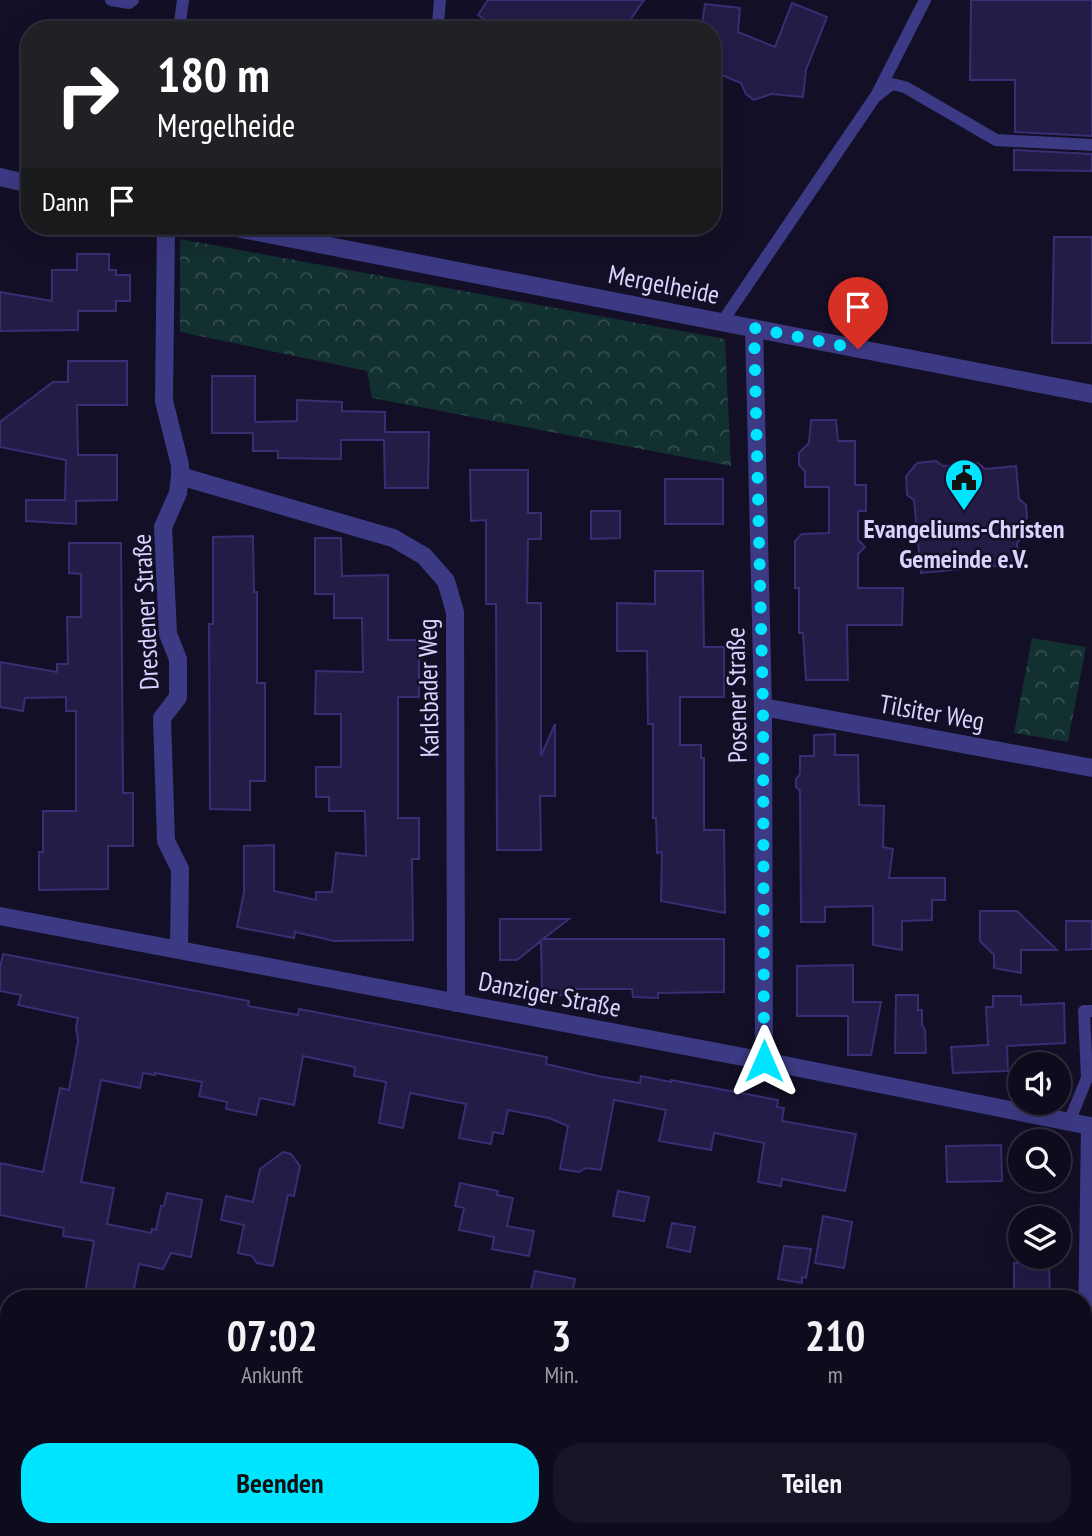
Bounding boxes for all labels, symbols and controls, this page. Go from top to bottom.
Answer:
text: 180 m [157,42,270,106]
icon: right [42,49,133,140]
text: Mergelheide [157,104,295,146]
icon: arrive [103,182,141,220]
text: Dann [42,185,89,218]
street label: Mergelheide [606,257,722,311]
pin [828,277,888,349]
icon: arrive [839,288,877,326]
public building icon: Evangeliums-Christen Gemeinde e.V. [943,457,985,512]
place label: Evangeliums-Christen Gemeinde e.V. [864,512,1064,575]
street label: Dresdener Straße [124,533,166,691]
street label: Karlsbader Weg [410,618,446,758]
street label: Posener Straße [718,627,754,763]
street label: Tilsiter Weg [877,687,987,737]
street label: Danziger Straße [476,964,624,1024]
position arrow [727,1024,801,1098]
map controls [1008,1052,1071,1269]
button: sound [1008,1052,1071,1115]
button: search [1008,1129,1071,1192]
button: layers [1008,1206,1071,1269]
text: 07:02 [227,1308,318,1363]
text: 3 [551,1308,571,1363]
text: 210 [805,1308,865,1363]
text: Ankunft [241,1360,303,1389]
text: Min. [544,1360,578,1389]
text: m [828,1360,843,1389]
button: Beenden [21,1443,539,1523]
button: Teilen [553,1443,1071,1523]

